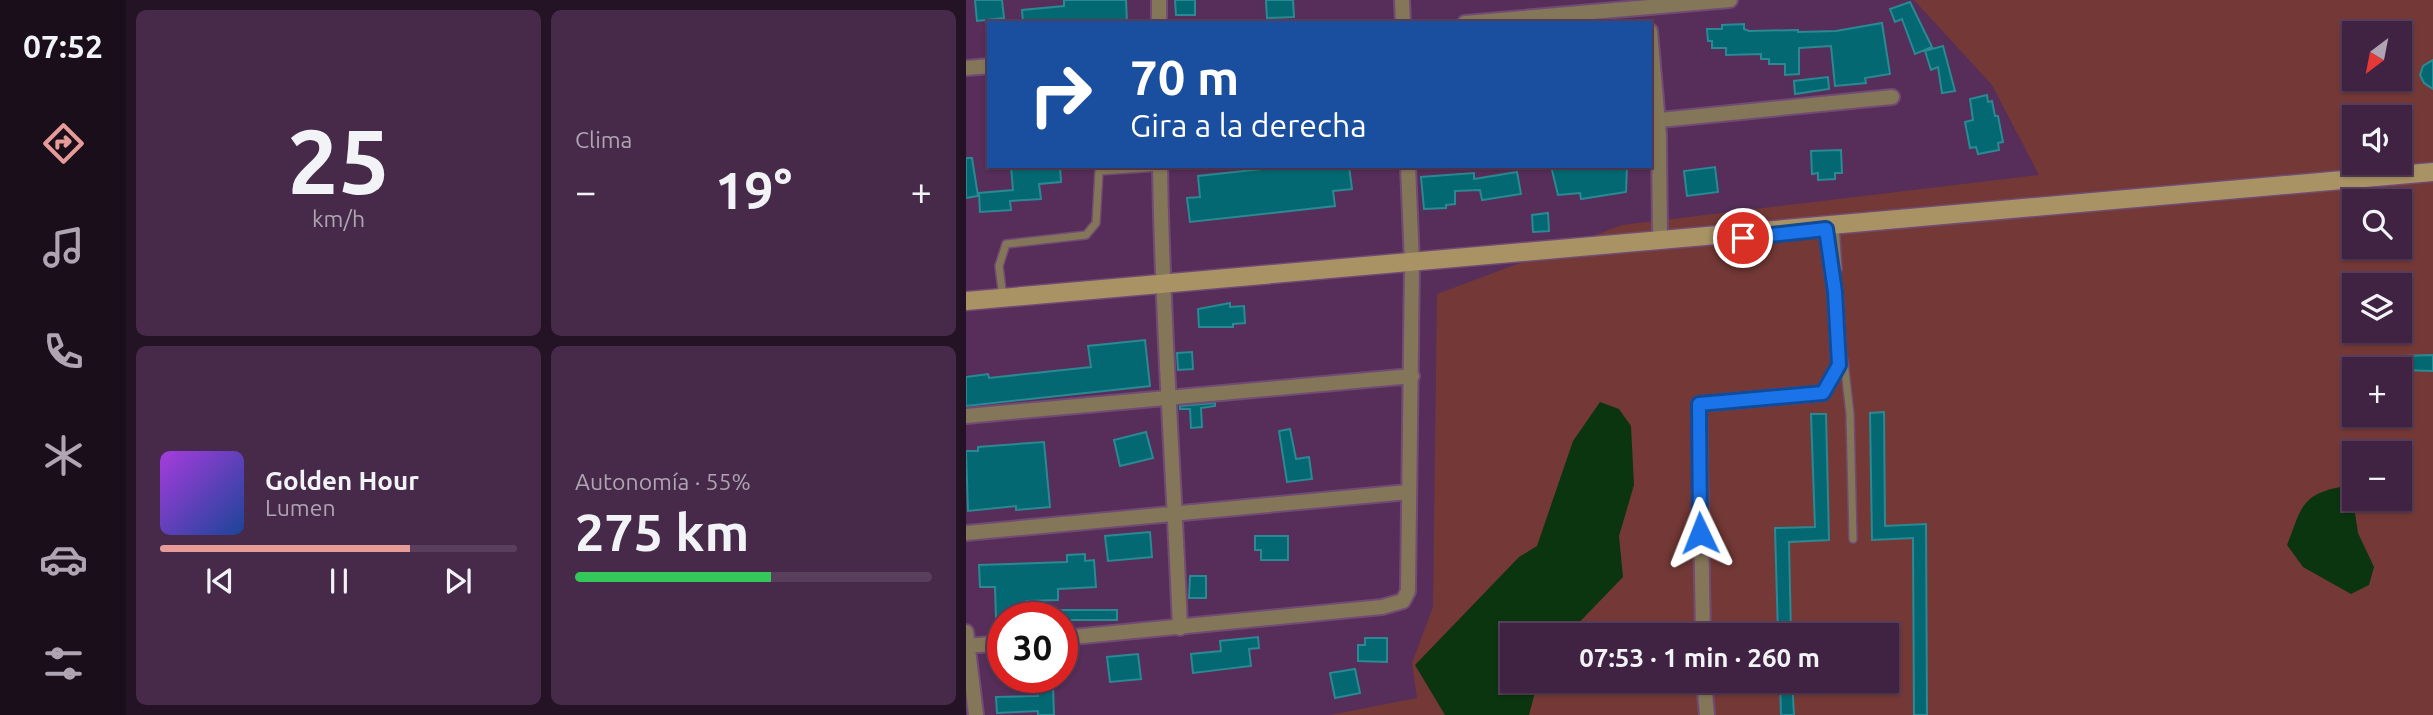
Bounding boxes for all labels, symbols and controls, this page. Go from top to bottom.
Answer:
north arrow [2342,21,2412,91]
map controls [2342,21,2412,511]
text: 07:52 [23,28,103,64]
icon: right [1015,49,1106,140]
text: 70 m [1130,49,1239,104]
button: sound [2342,105,2412,175]
text: Gira a la derecha [1130,107,1367,143]
text: 25 [287,109,390,211]
icon: directions [39,119,88,168]
text: Clima [575,127,632,152]
text: 19° [715,161,792,219]
text: − [575,170,596,212]
text: + [911,170,932,212]
button: search [2342,189,2412,259]
text: km/h [312,206,365,231]
pin [1713,208,1773,268]
icon: arrive [1724,219,1762,257]
icon: music [39,223,88,272]
button: layers [2342,273,2412,343]
icon: phone [39,327,88,376]
button: + [2342,357,2412,427]
icon: climate [39,431,88,480]
button: − [2342,441,2412,511]
text: Golden Hour [265,466,419,495]
text: Autonomía · 55% [575,469,751,494]
text: Lumen [265,495,336,520]
position arrow [1663,496,1737,570]
text: 275 km [575,503,749,561]
icon: car [39,535,88,584]
icon: previous [201,562,239,600]
icon: pause [320,562,358,600]
icon: next [439,562,477,600]
speed limit sign: 30 [987,602,1078,693]
icon: filters [39,639,88,688]
text: 07:53 · 1 min · 260 m [1579,643,1820,672]

